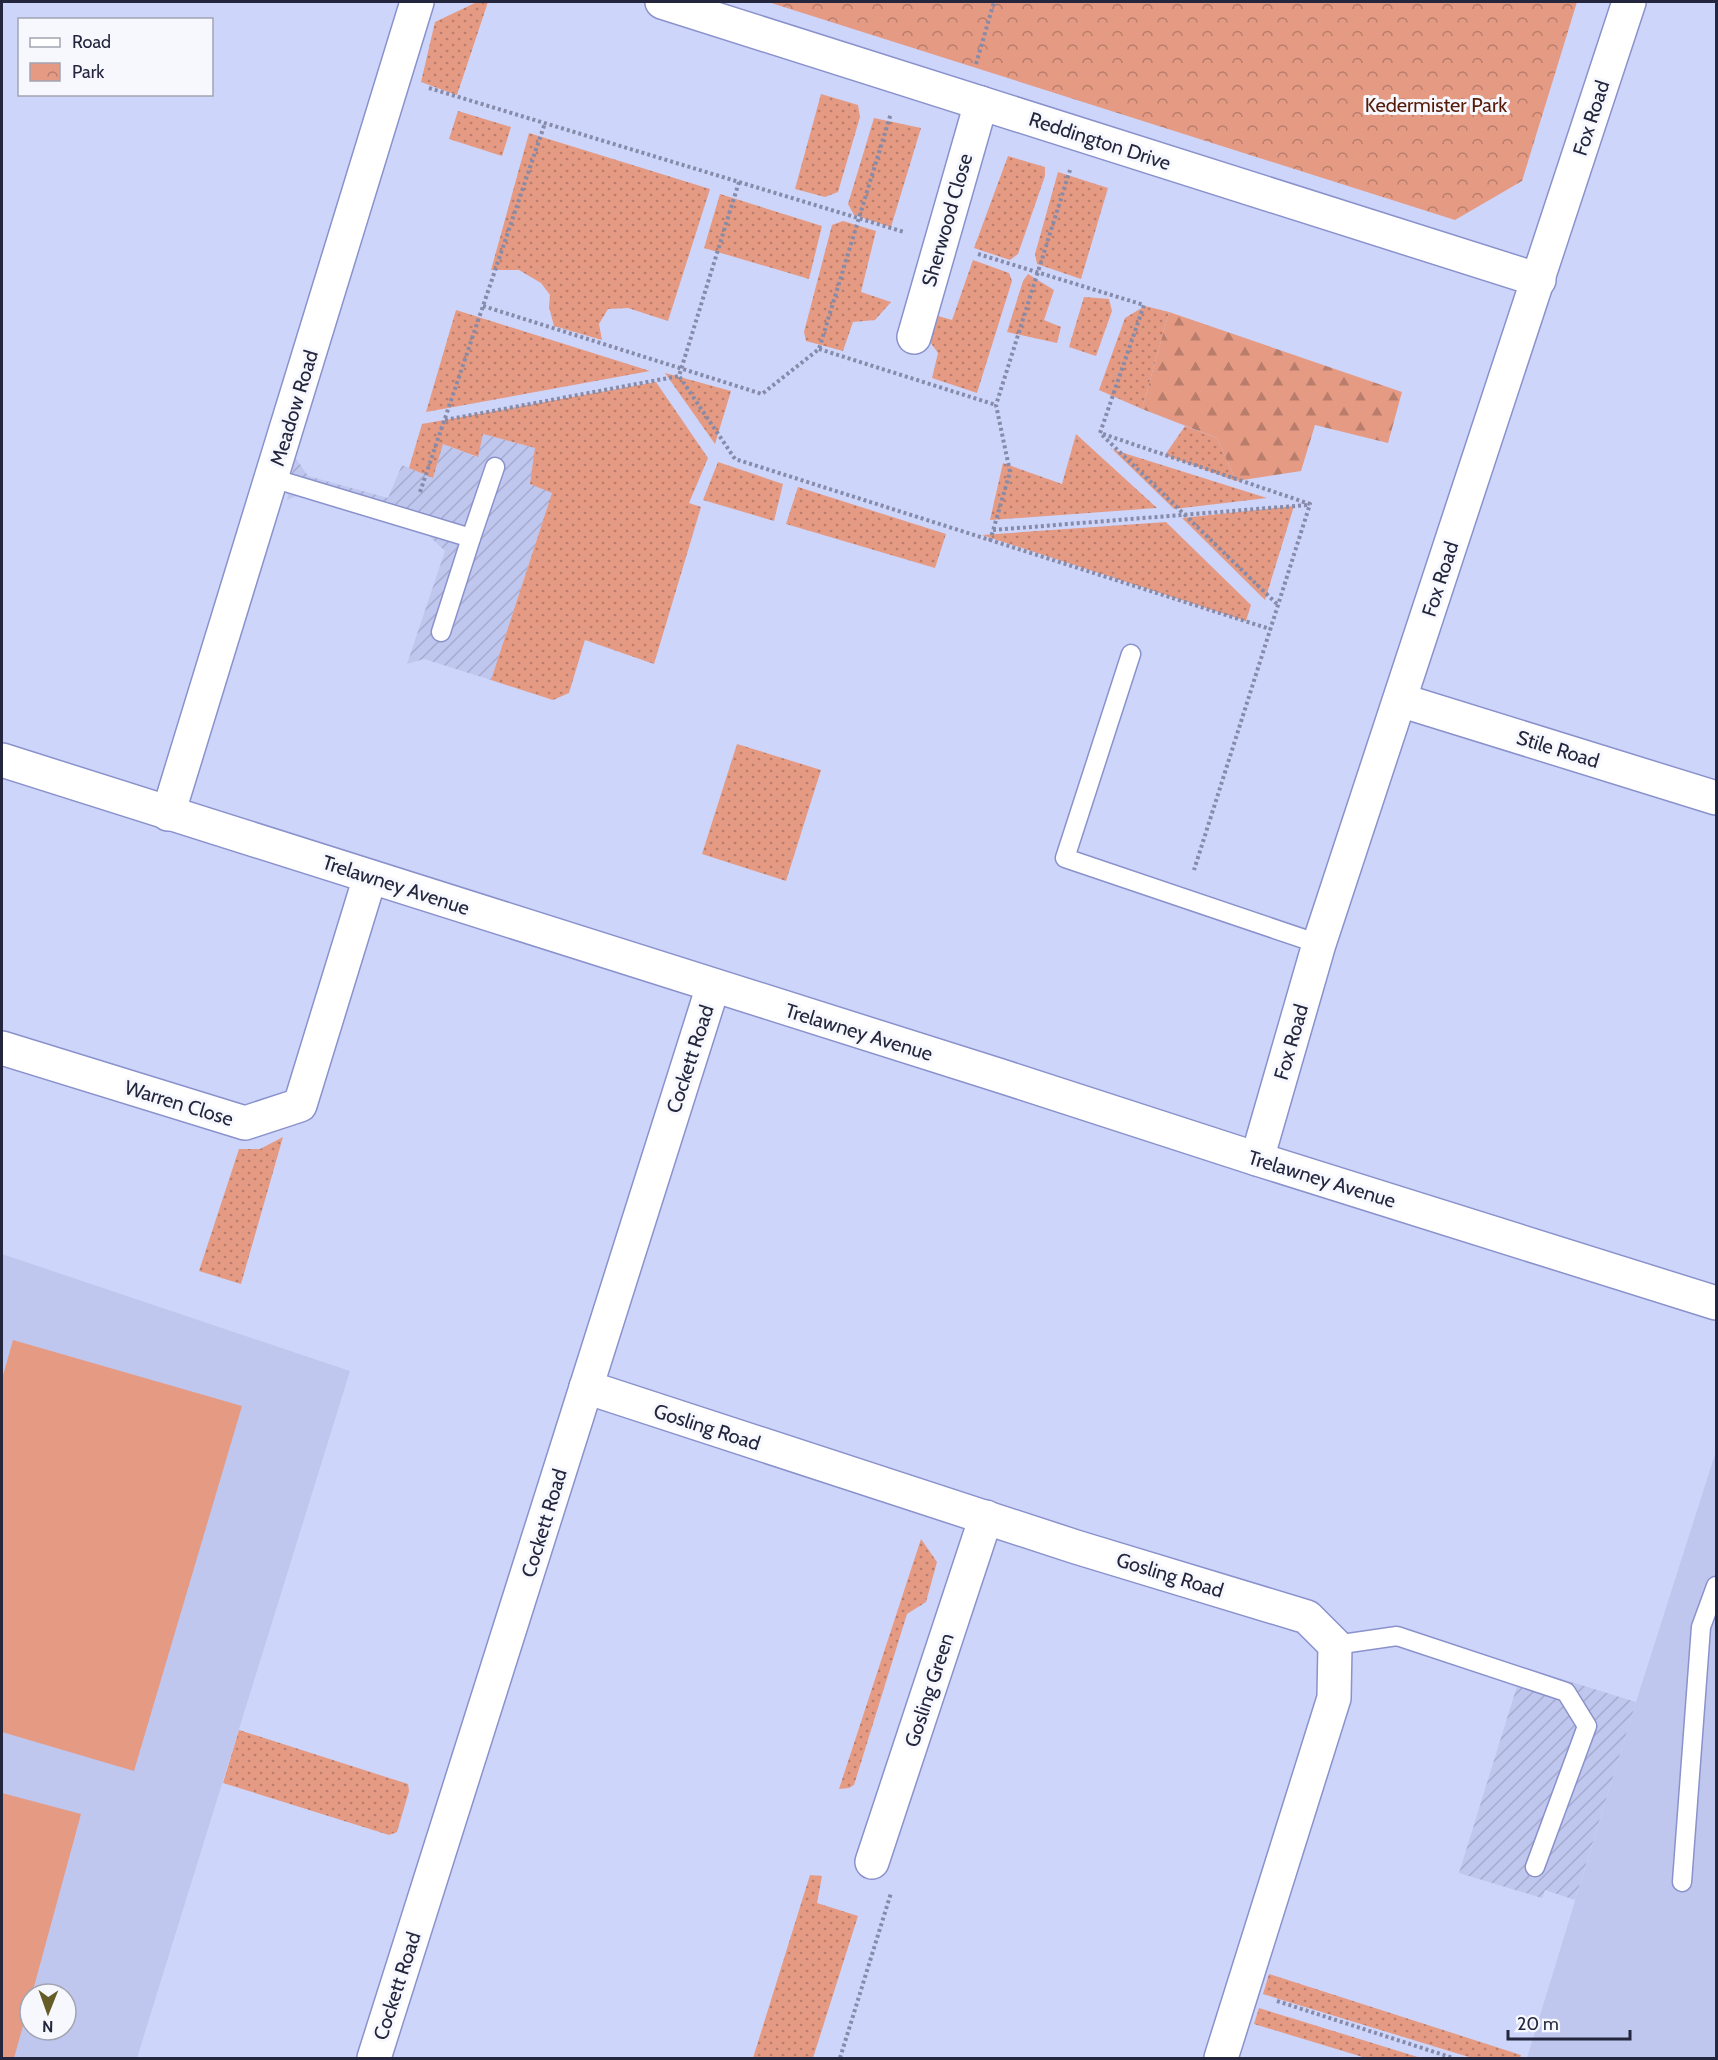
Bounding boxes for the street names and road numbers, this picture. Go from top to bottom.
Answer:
street label: Fox Road [1568,77,1614,159]
street label: Reddington Drive [1026,107,1174,175]
street label: Sherwood Close [917,151,977,289]
street label: Meadow Road [265,347,323,469]
street label: Fox Road [1417,538,1463,620]
street label: Stile Road [1514,725,1602,773]
street label: Trelawney Avenue [319,850,473,920]
street label: Trelawney Avenue [782,998,936,1066]
street label: Fox Road [1269,1001,1313,1083]
street label: Cockett Road [661,1002,719,1116]
street label: Warren Close [122,1075,236,1131]
street label: Trelawney Avenue [1245,1145,1399,1213]
street label: Gosling Road [651,1398,763,1456]
street label: Cockett Road [516,1466,572,1580]
street label: Gosling Road [1114,1547,1226,1603]
street label: Gosling Green [899,1630,959,1750]
street label: Cockett Road [368,1929,426,2043]

